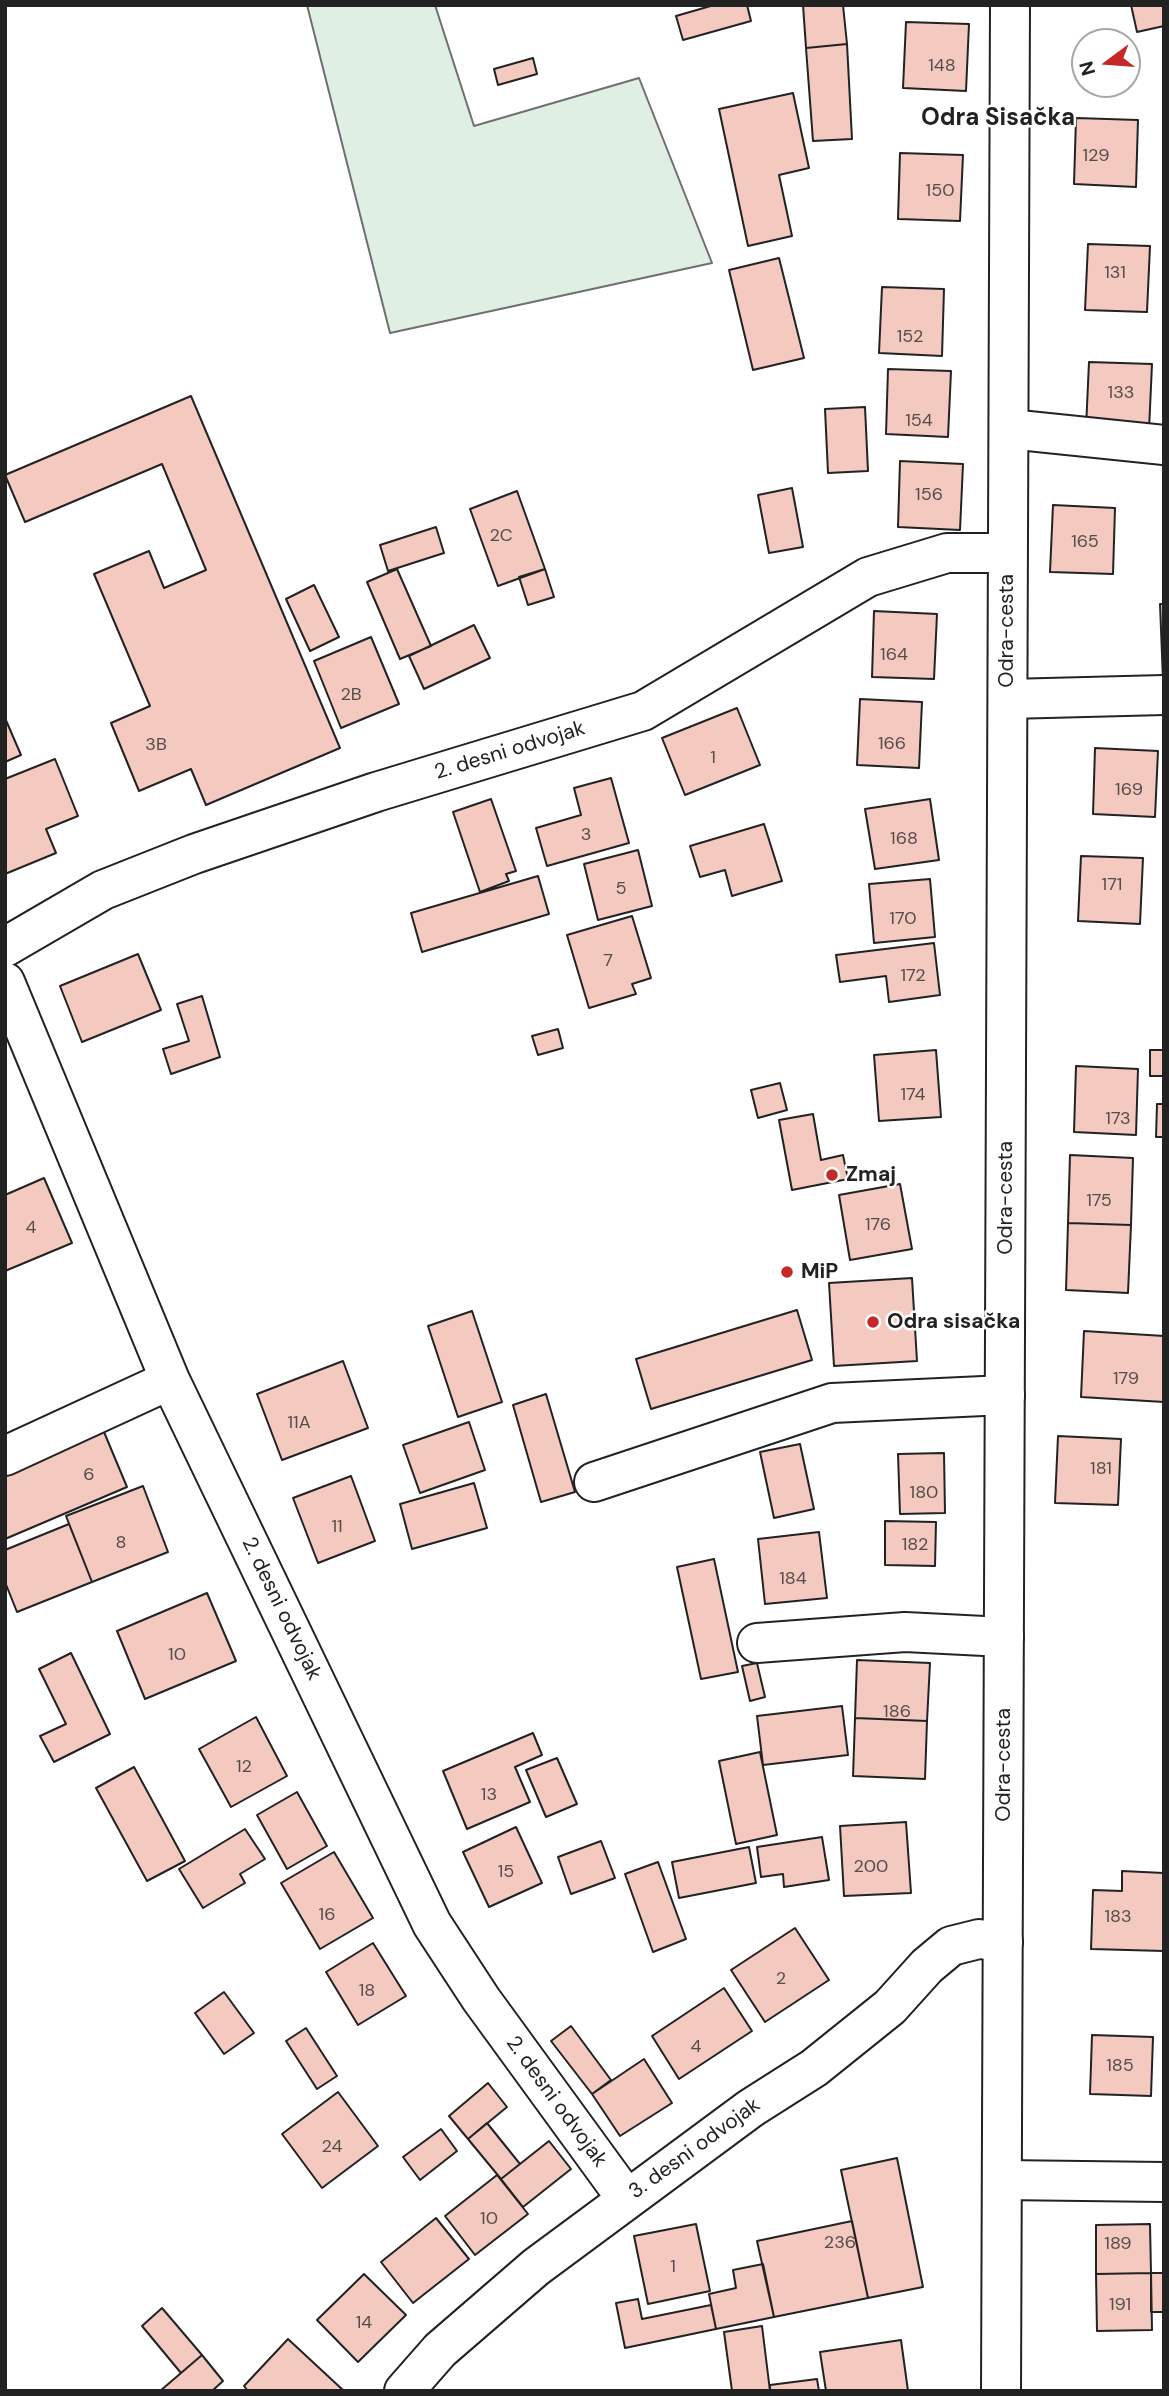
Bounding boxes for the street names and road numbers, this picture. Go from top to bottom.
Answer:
street label: Odra-cesta [994,574,1020,688]
street label: 2. desni odvojak [432,716,588,786]
street label: Odra-cesta [993,1141,1019,1255]
street label: 2. desni odvojak [236,1533,326,1685]
street label: Odra-cesta [991,1708,1017,1822]
street label: 2. desni odvojak [500,2032,612,2172]
street label: 3. desni odvojak [624,2093,766,2205]

